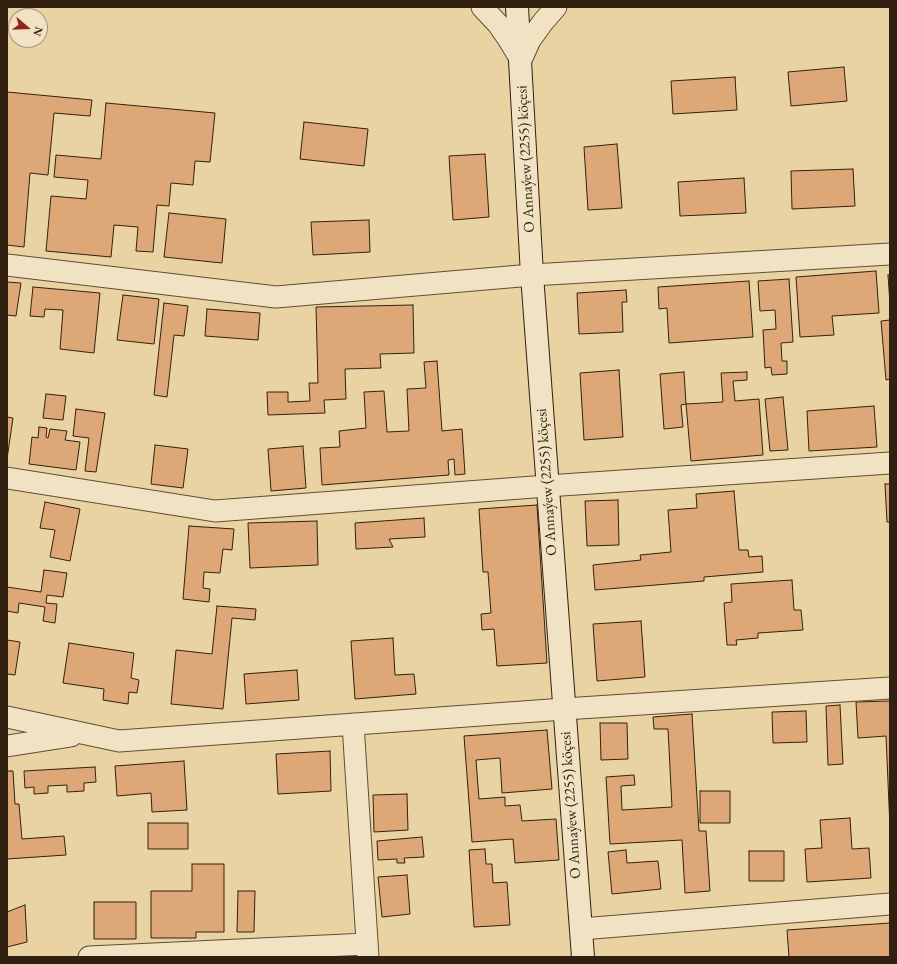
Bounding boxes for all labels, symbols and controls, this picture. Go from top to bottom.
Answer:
north arrow [8,8,48,48]
text: N [30,25,46,38]
street label: O Annaýew (2255) köçesi [513,85,539,233]
street label: O Annaýew (2255) köçesi [533,408,561,556]
street label: O Annaýew (2255) köçesi [557,731,585,879]

